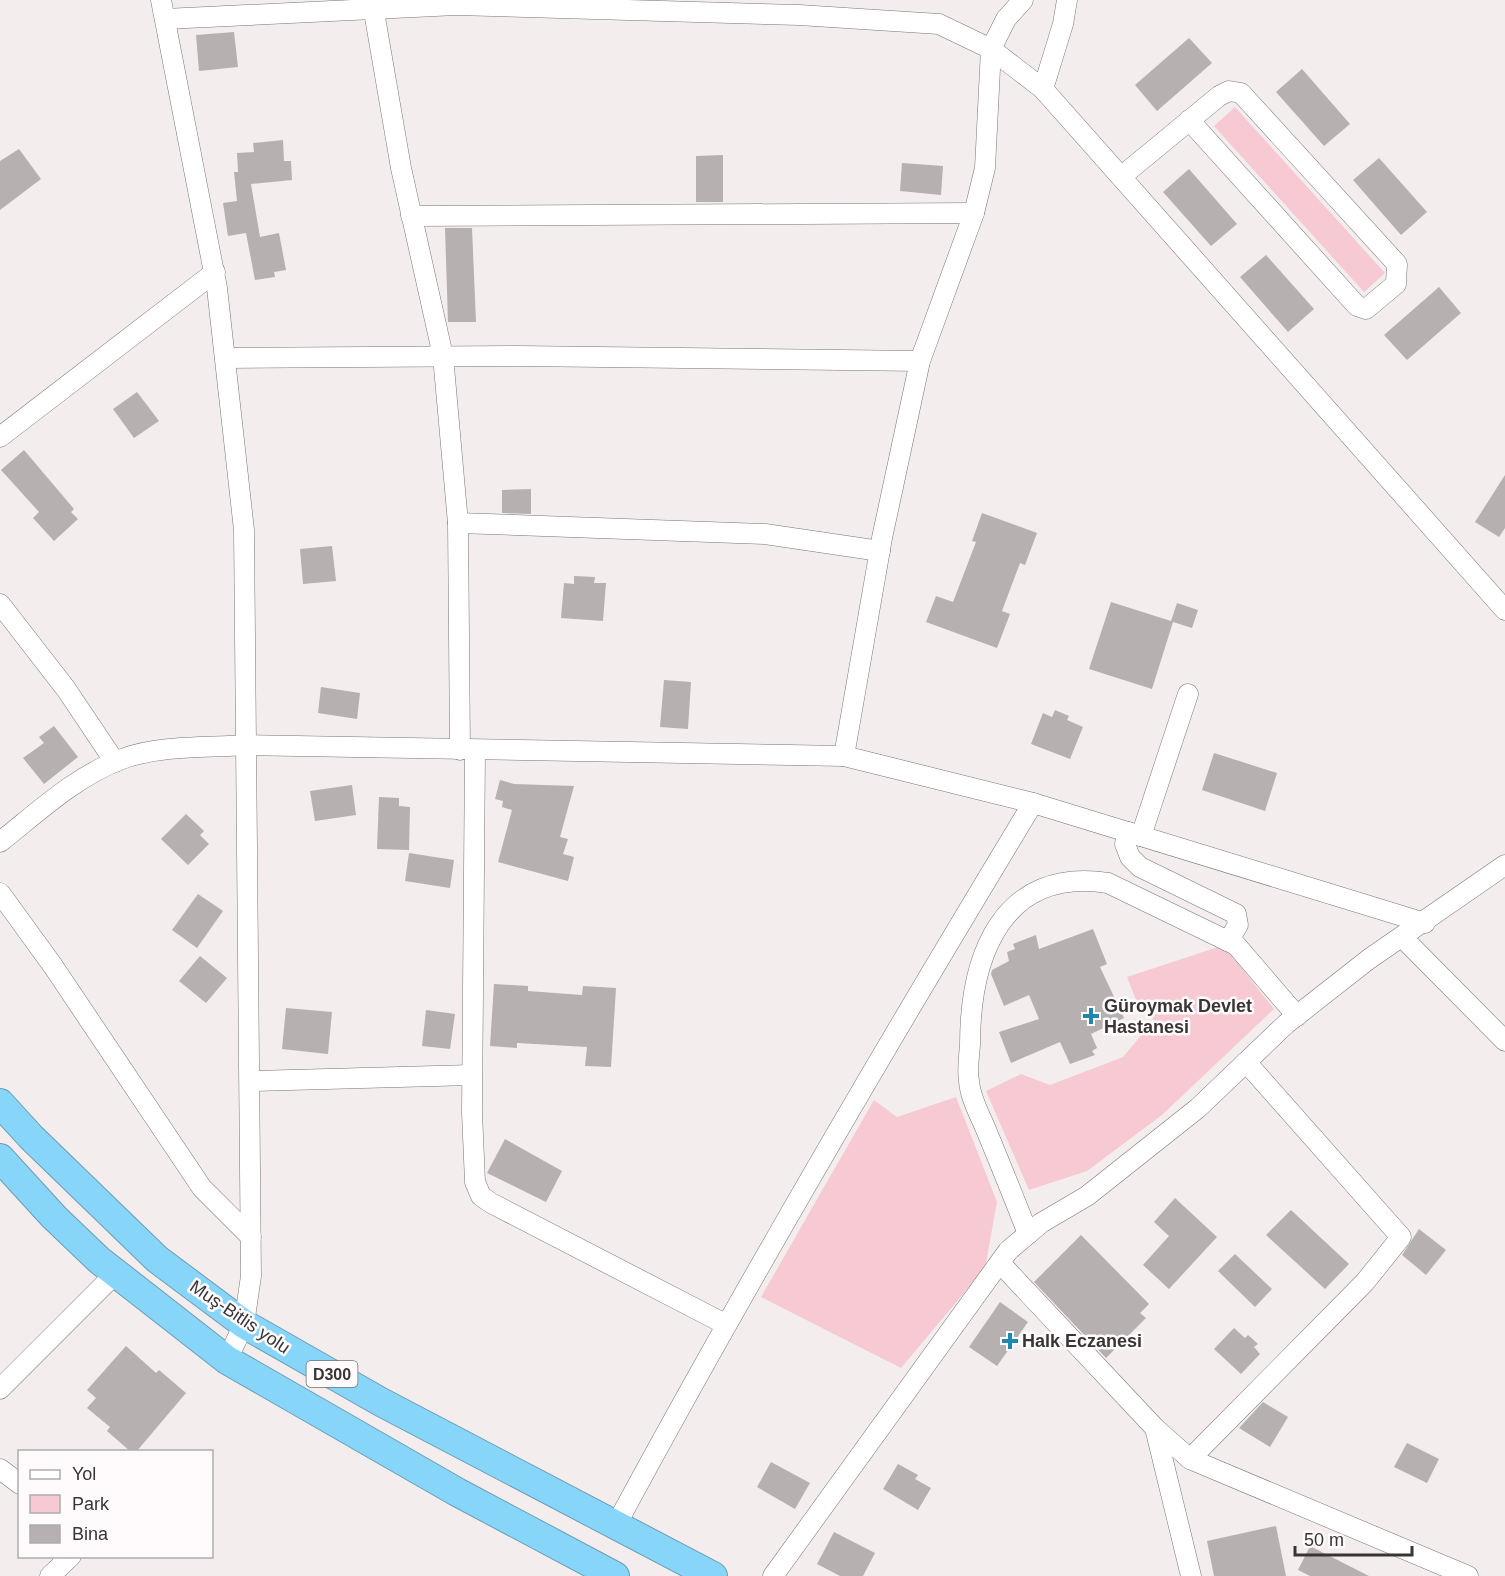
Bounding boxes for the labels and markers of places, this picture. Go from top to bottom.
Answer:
place label: Güroymak Devlet Hastanesi [1104,996,1252,1037]
marker: Güroymak Devlet Hastanesi [1082,1007,1100,1025]
place label: Halk Eczanesi [1022,1331,1142,1351]
marker: Halk Eczanesi [1003,1334,1017,1348]

